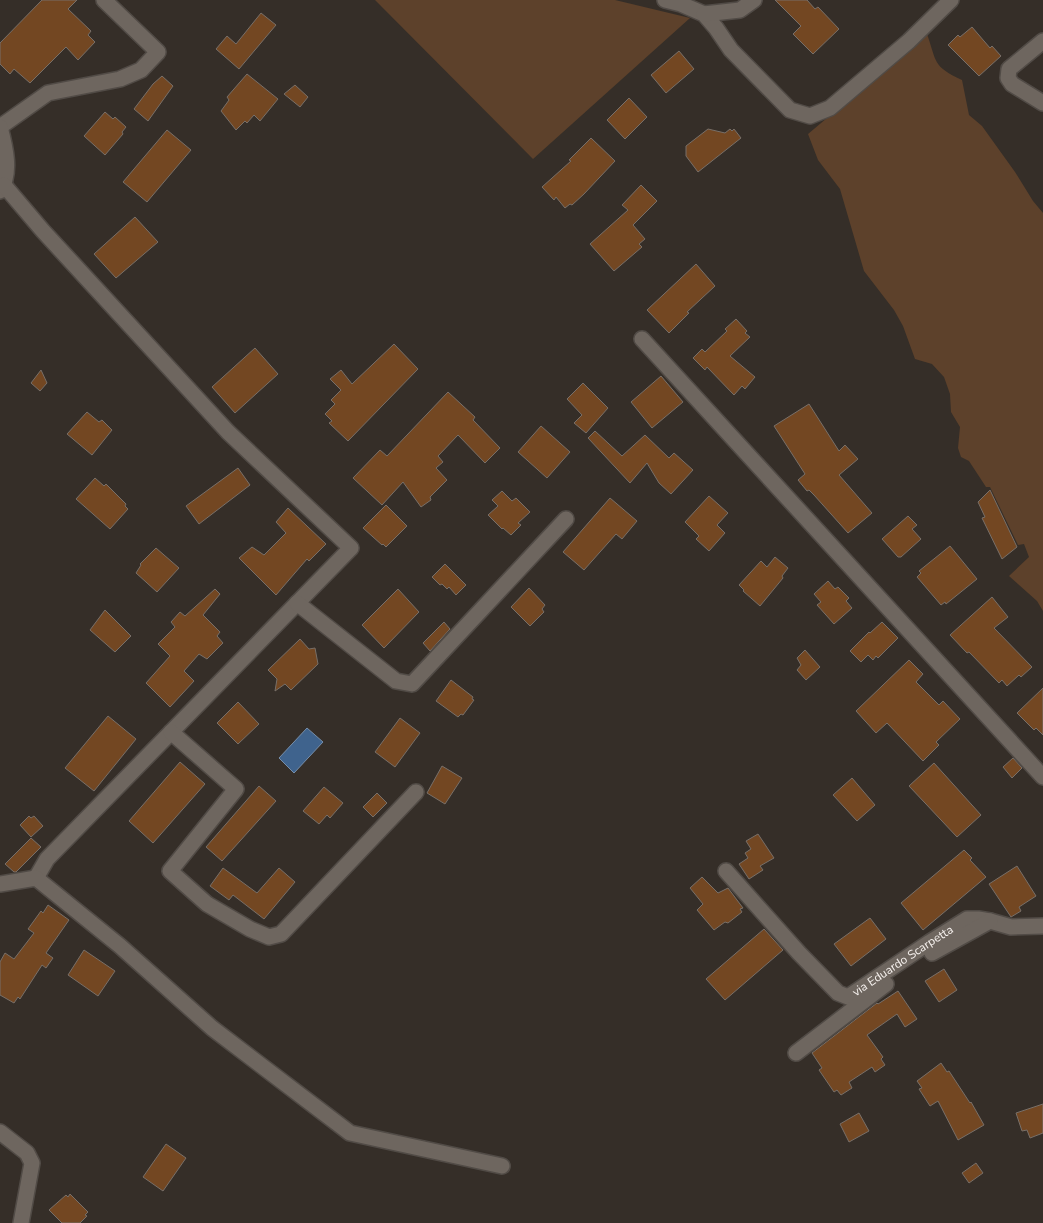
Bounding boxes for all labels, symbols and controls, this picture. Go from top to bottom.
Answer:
street label: via Eduardo Scarpetta [849,922,956,1000]

